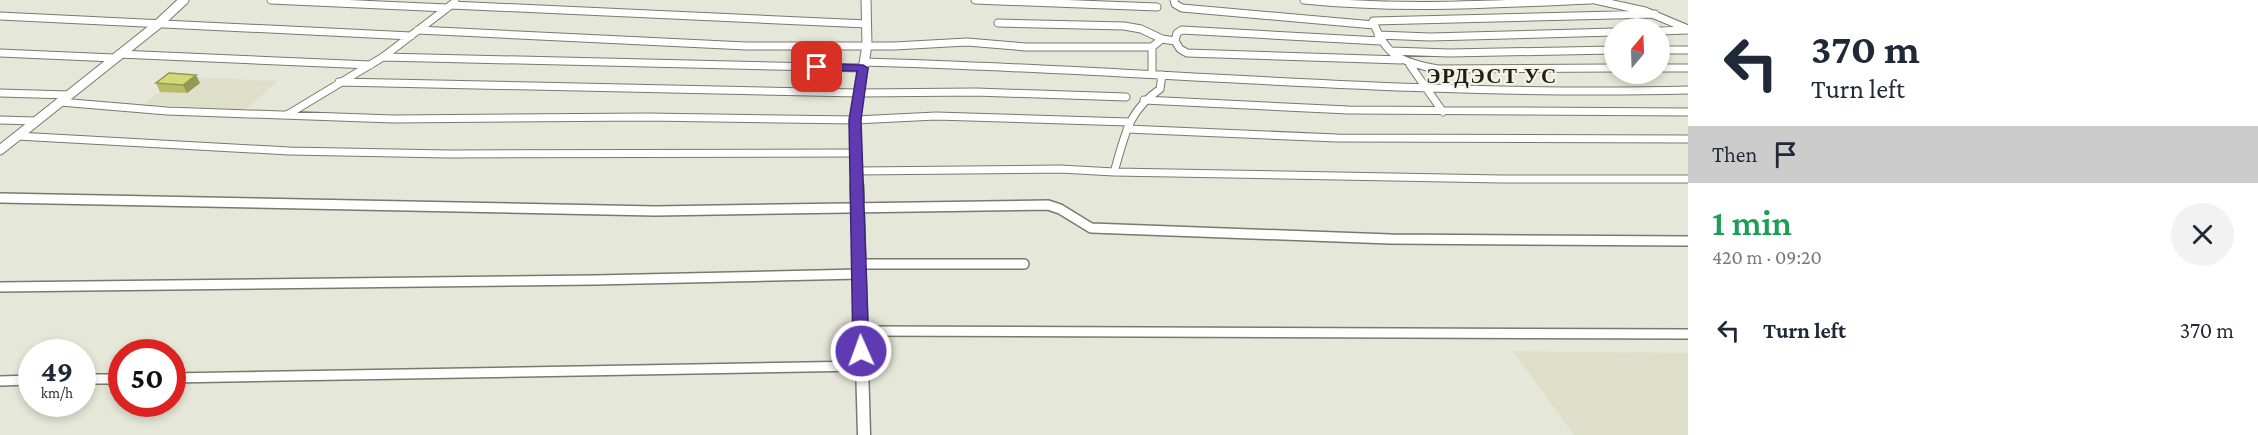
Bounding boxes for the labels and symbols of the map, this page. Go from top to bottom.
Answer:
north arrow [1604,18,1670,84]
pin [791,41,842,92]
district label: ЭРДЭСТ УС [1426,64,1558,88]
position arrow [829,319,893,383]
speed limit sign: 50 [108,339,186,417]

